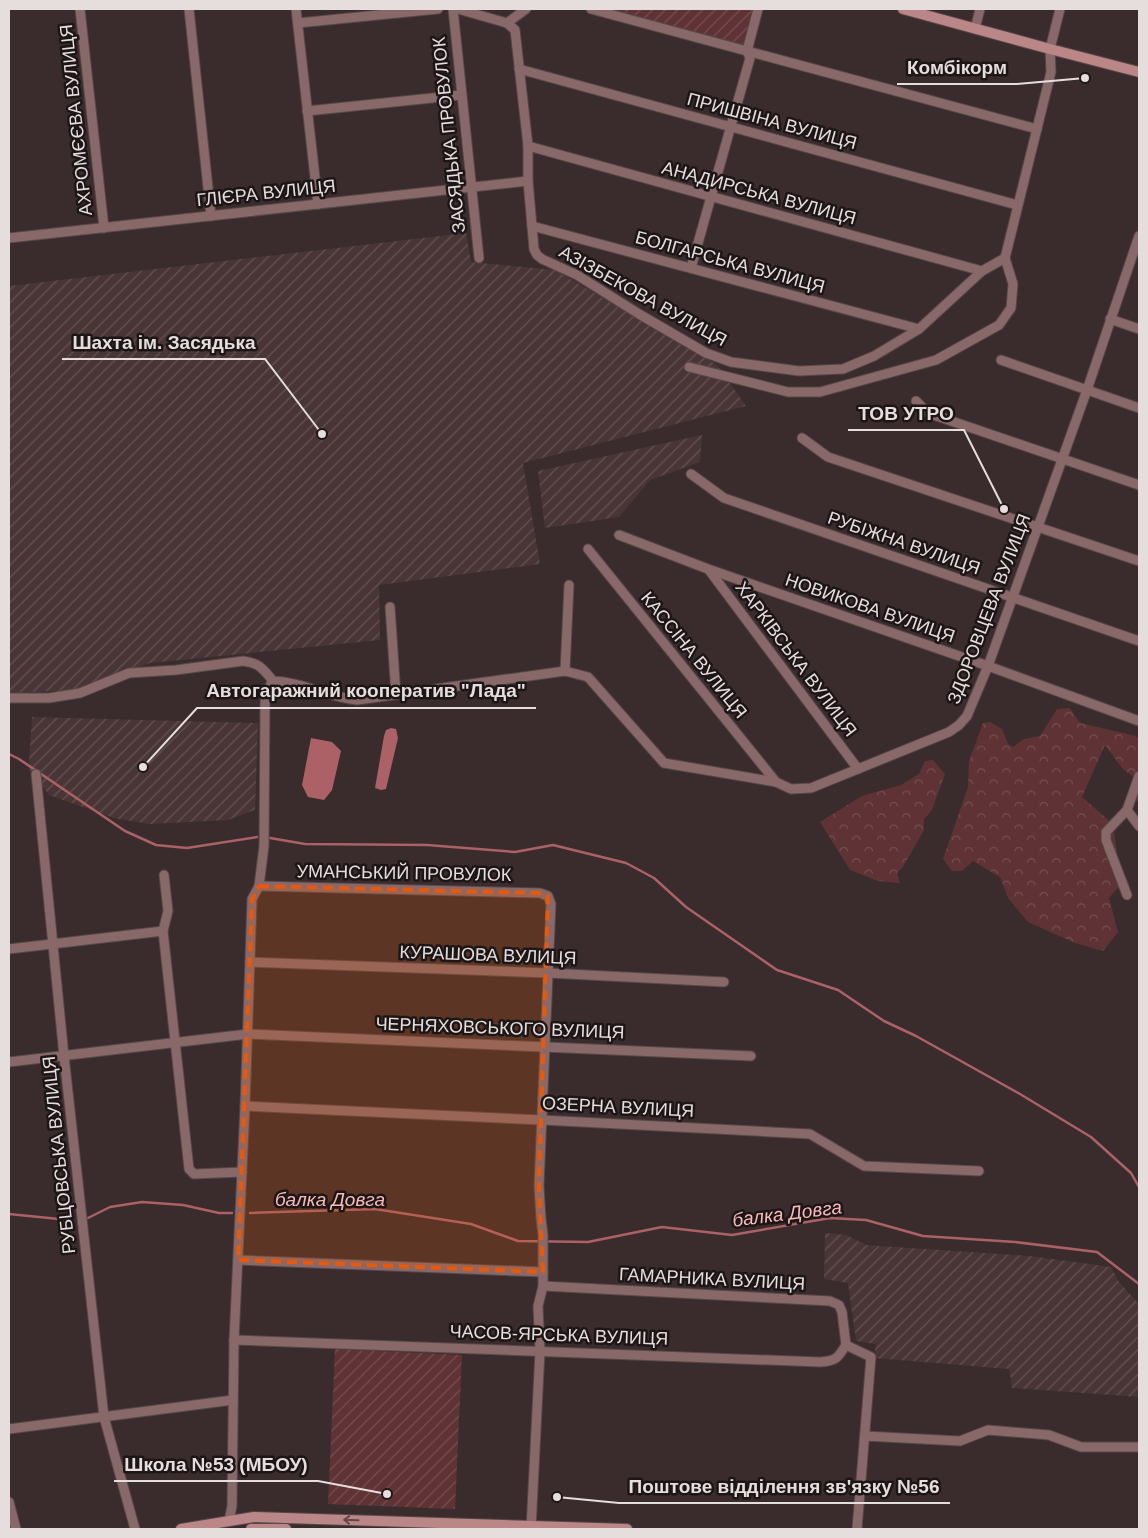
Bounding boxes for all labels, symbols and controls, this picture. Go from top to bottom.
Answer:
street label: АХРОМЄЄВА ВУЛИЦЯ [56,23,96,217]
street label: ЗАСЯДЬКА ПРОВУЛОК [429,35,469,234]
callout: Комбікорм [897,50,1017,84]
text: Комбікорм [907,57,1007,78]
street label: ПРИШВІНА ВУЛИЦЯ [685,89,859,153]
street label: АНАДИРСЬКА ВУЛИЦЯ [660,157,858,229]
street label: ГЛІЄРА ВУЛИЦЯ [196,176,336,210]
street label: БОЛГАРСЬКА ВУЛИЦЯ [633,227,827,297]
street label: АЗІЗБЕКОВА ВУЛИЦЯ [556,242,730,350]
callout: Шахта ім. Засядька [62,325,265,359]
text: Шахта ім. Засядька [72,332,256,353]
callout: ТОВ УТРО [848,396,964,430]
text: ТОВ УТРО [858,403,954,424]
street label: РУБІЖНА ВУЛИЦЯ [825,508,983,578]
street label: ЗДОРОВЦЕВА ВУЛИЦЯ [944,511,1034,707]
street label: НОВИКОВА ВУЛИЦЯ [783,570,957,646]
street label: ХАРКІВСЬКА ВУЛИЦЯ [731,578,861,740]
street label: КАССІНА ВУЛИЦЯ [637,588,751,722]
callout: Автогаражний кооператив "Лада" [197,674,536,708]
text: Автогаражний кооператив "Лада" [206,680,526,701]
street label: УМАНСЬКИЙ ПРОВУЛОК [296,860,512,885]
street label: КУРАШОВА ВУЛИЦЯ [399,942,577,968]
street label: ЧЕРНЯХОВСЬКОГО ВУЛИЦЯ [375,1014,625,1042]
street label: РУБЦОВСЬКА ВУЛИЦЯ [39,1055,79,1255]
street label: ОЗЕРНА ВУЛИЦЯ [541,1093,695,1121]
water label: балка Довга [275,1189,385,1210]
water label: балка Довга [731,1196,843,1231]
street label: ГАМАРНИКА ВУЛИЦЯ [618,1264,806,1294]
street label: ЧАСОВ-ЯРСЬКА ВУЛИЦЯ [449,1321,669,1349]
callout: Школа №53 (МБОУ) [114,1447,318,1481]
text: Школа №53 (МБОУ) [124,1454,308,1475]
callout: Поштове відділення зв'язку №56 [619,1469,950,1503]
text: Поштове відділення зв'язку №56 [629,1476,939,1497]
one-way arrow [343,1515,359,1524]

